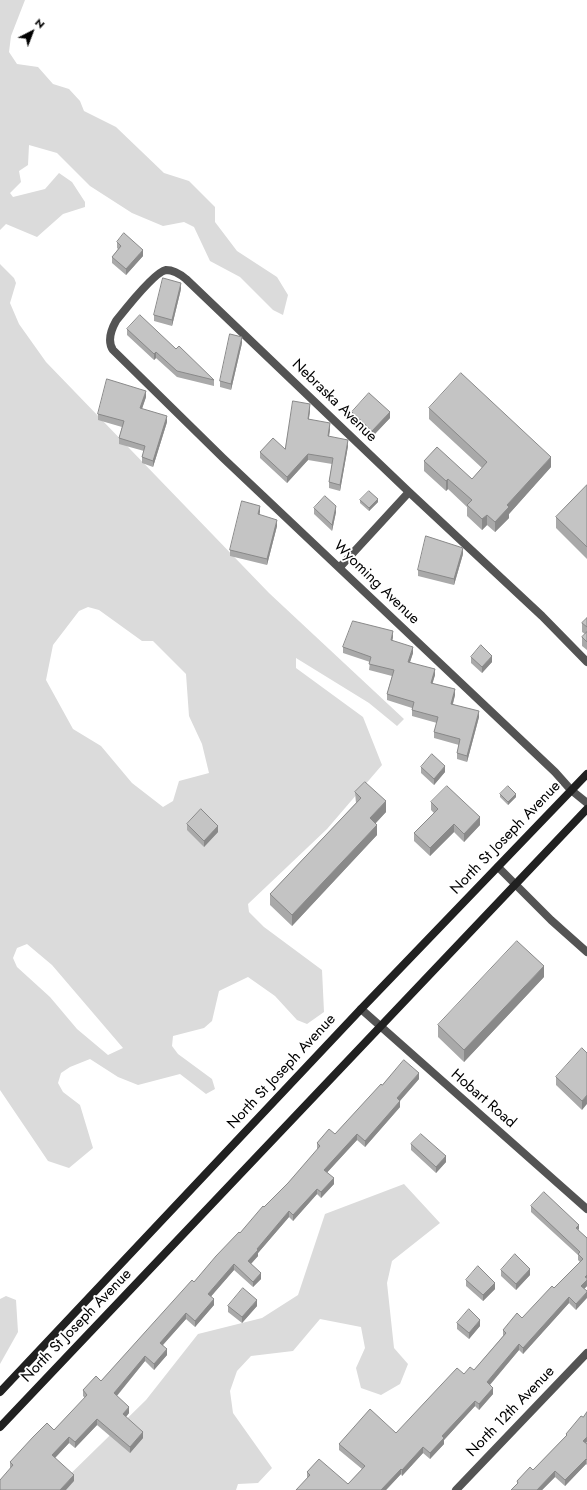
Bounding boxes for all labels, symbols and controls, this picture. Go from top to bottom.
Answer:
north arrow [12,12,52,52]
text: N [31,14,49,32]
street label: Nebraska Avenue [288,356,380,446]
street label: Wyoming Avenue [329,537,423,629]
street label: North St Joseph Avenue [447,778,565,898]
street label: North St Joseph Avenue [224,1011,340,1133]
street label: Hobart Road [447,1066,519,1132]
street label: North St Joseph Avenue [18,1266,136,1386]
street label: North 12th Avenue [463,1363,559,1461]

